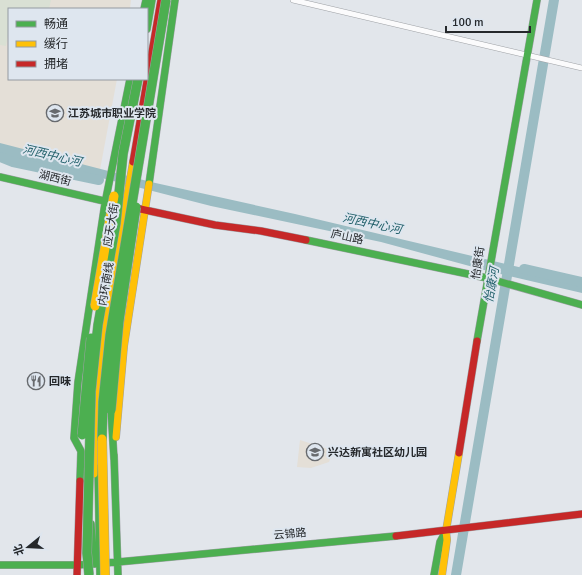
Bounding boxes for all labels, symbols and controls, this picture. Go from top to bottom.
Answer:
legend [8,8,148,80]
scale bar [446,8,530,34]
text: 100 m [452,15,484,30]
text: 畅通 [44,17,68,32]
text: 缓行 [44,37,68,52]
text: 拥堵 [44,57,68,72]
school or university icon: 江苏城市职业学院 [45,103,65,123]
place label: 江苏城市职业学院 [68,107,156,120]
water label: 河西中心河 [21,142,85,171]
street label: 湖西街 [37,168,73,188]
street label: 应天大街 [101,202,121,248]
water label: 河西中心河 [341,210,405,238]
street label: 庐山路 [330,227,364,247]
street label: 怡康街 [469,246,487,280]
street label: 内环南线 [96,261,116,307]
water label: 怡康河 [481,264,503,304]
restaurant icon: 回味 [26,371,46,391]
place label: 回味 [49,375,71,388]
school or university icon: 兴达新寓社区幼儿园 [305,442,325,462]
place label: 兴达新寓社区幼儿园 [328,446,427,459]
street label: 云锦路 [273,526,307,542]
north arrow [8,527,48,567]
text: 北 [11,543,27,557]

